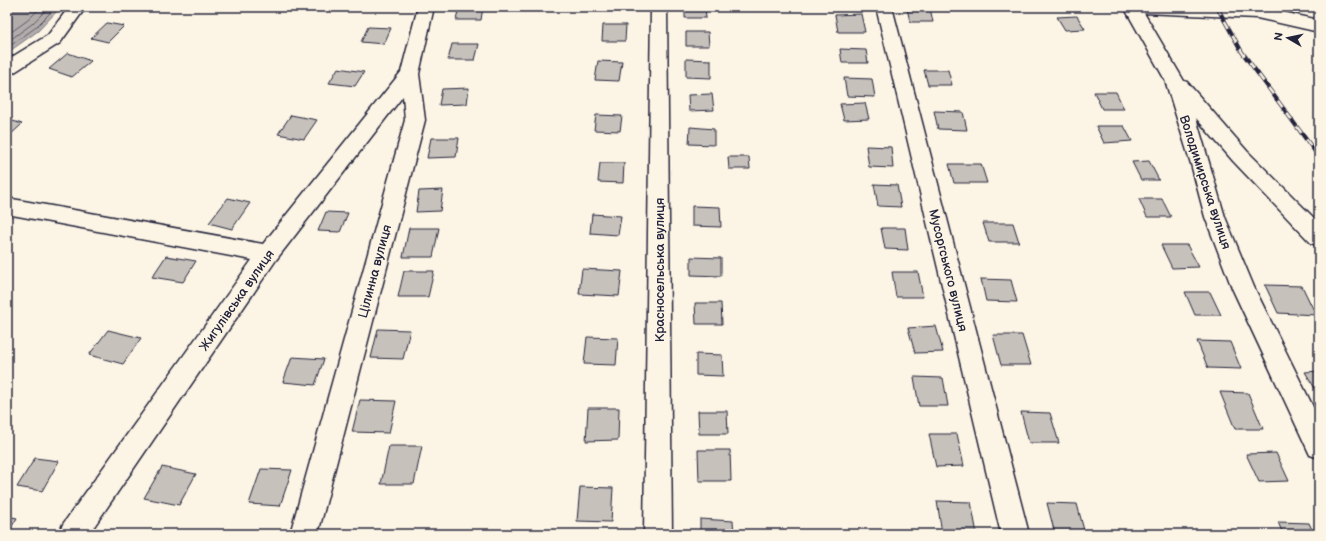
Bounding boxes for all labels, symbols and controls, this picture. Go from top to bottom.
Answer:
north arrow [1268,18,1308,58]
text: N [1272,31,1286,42]
street label: Володимирська вулиця [1176,113,1234,251]
street label: Красносельська вулиця [652,198,668,342]
street label: Мусоргського вулиця [925,207,971,333]
street label: Цілинна вулиця [355,223,395,320]
street label: Жигулівська вулиця [196,247,278,354]

